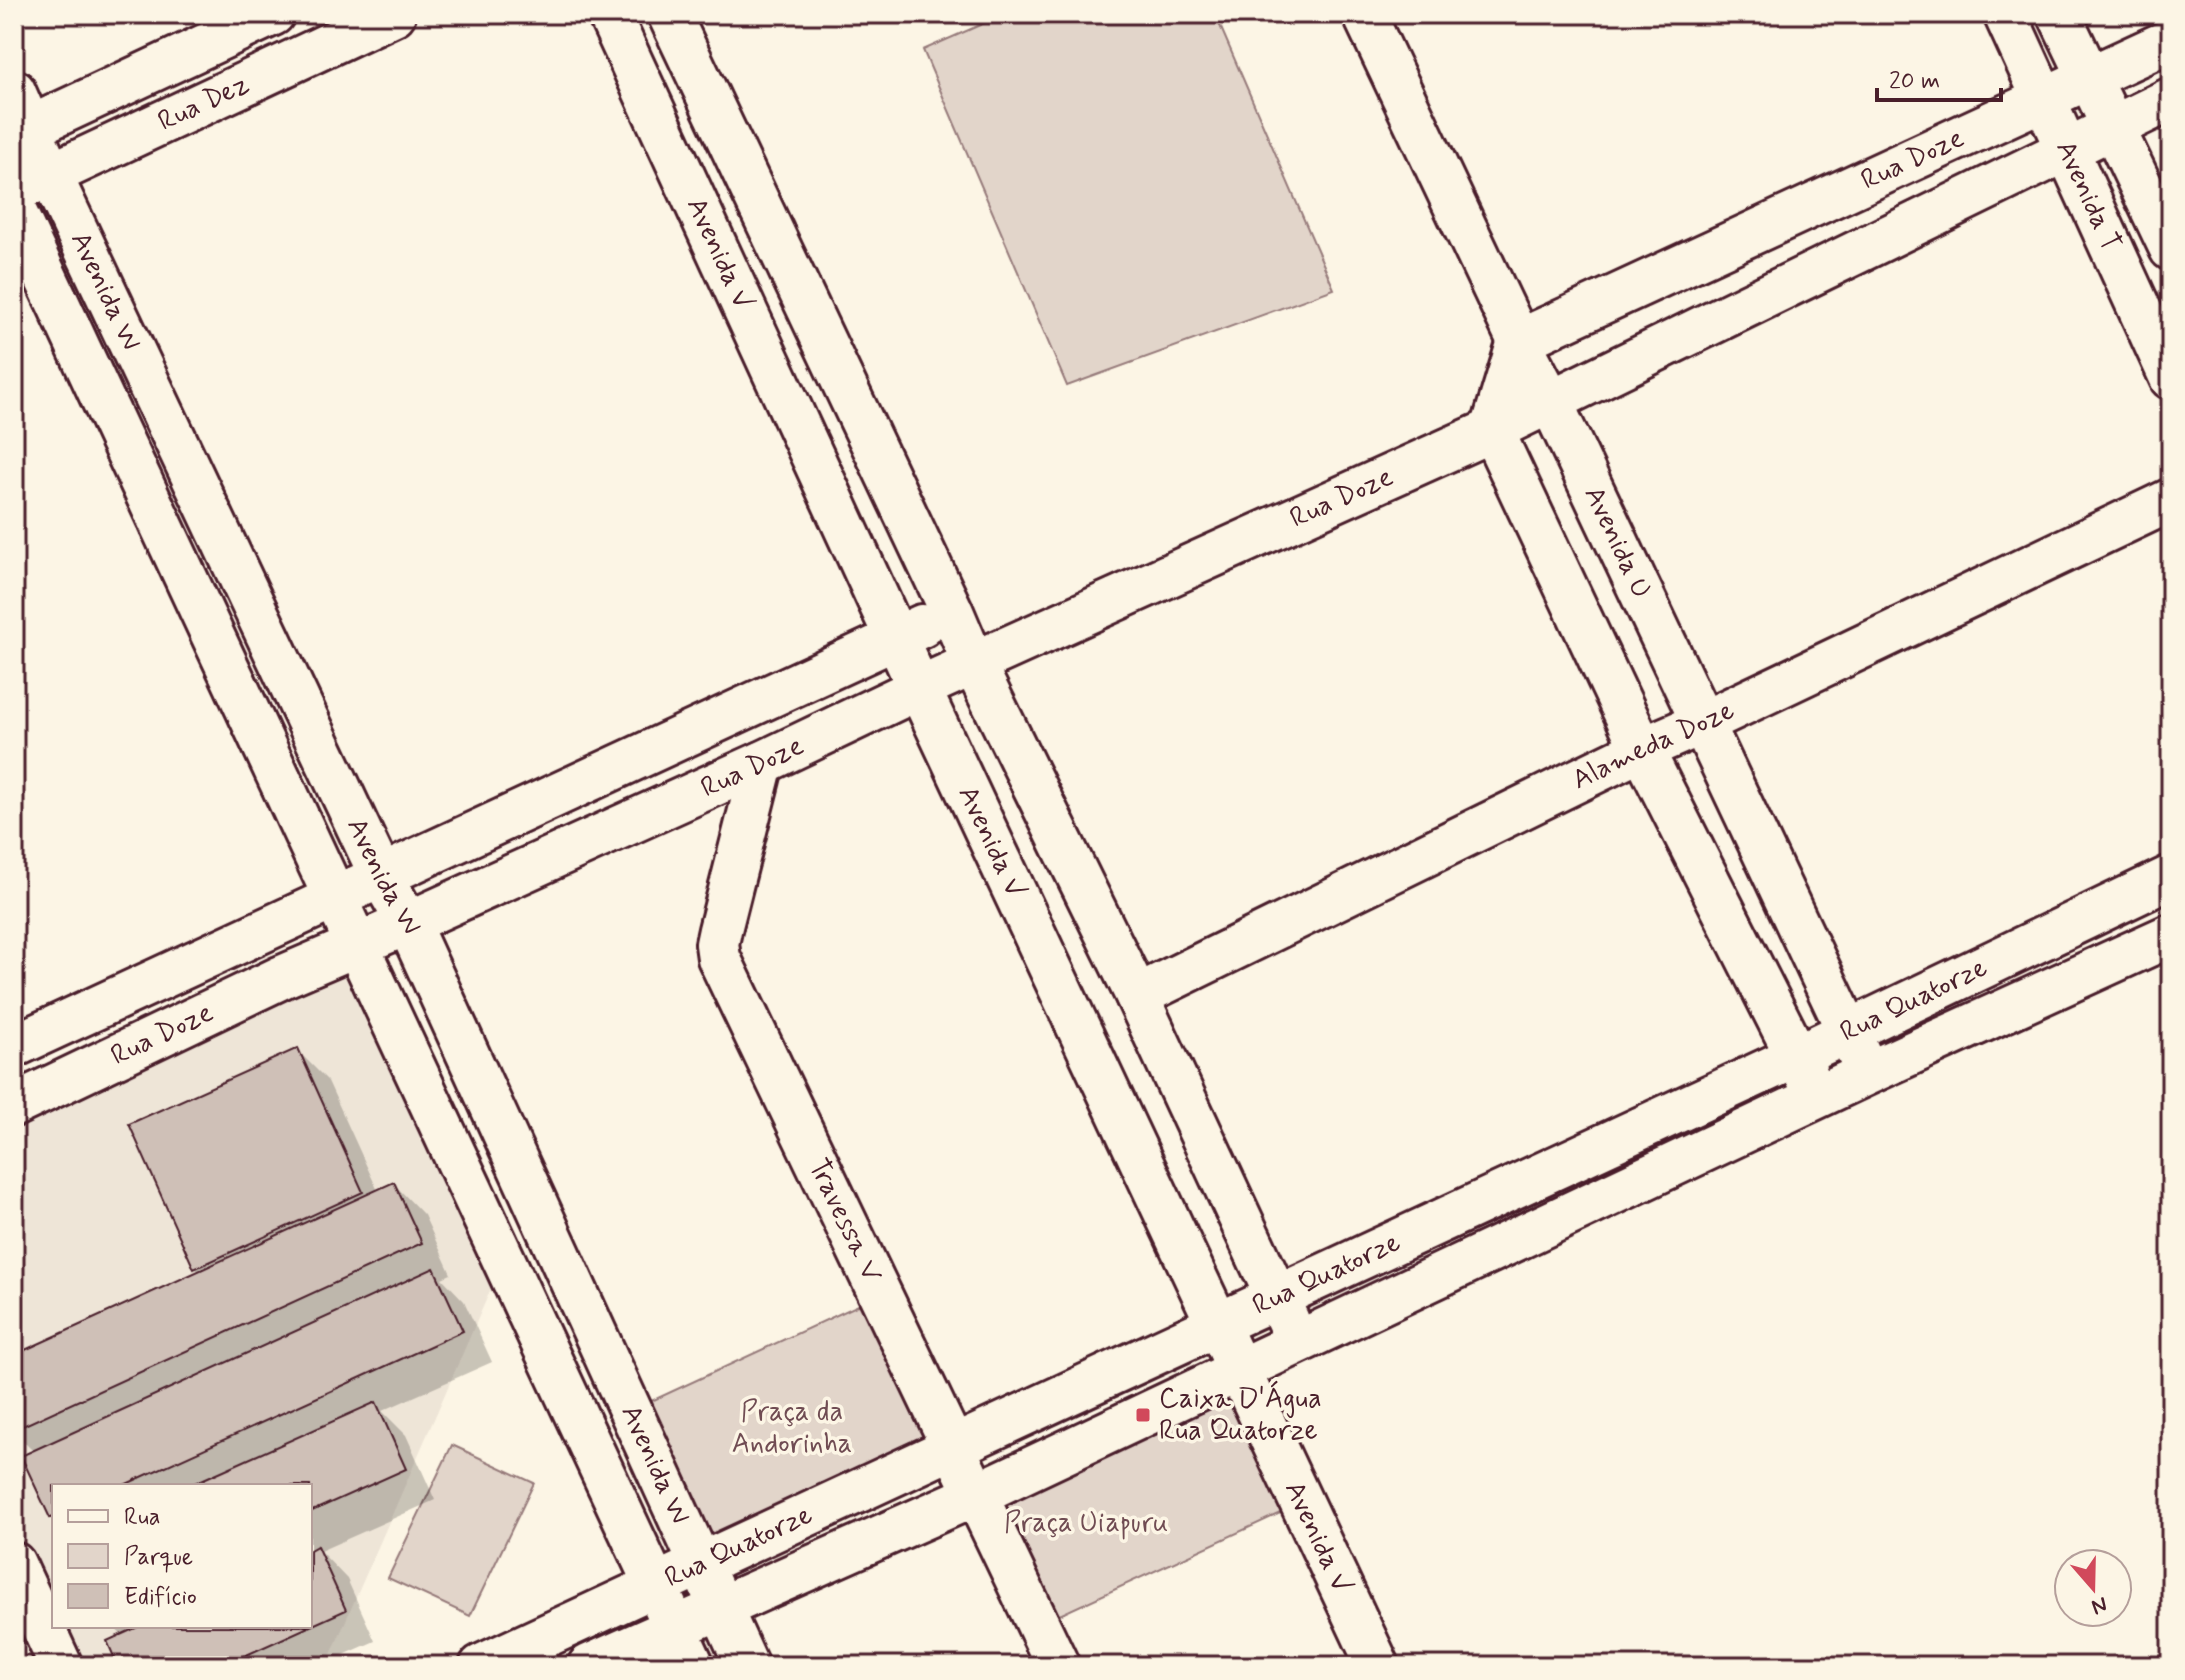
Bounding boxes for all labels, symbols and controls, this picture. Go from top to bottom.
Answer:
scale bar [1877,52,2001,102]
street label: Rua Dez [152,66,255,140]
text: 20 m [1889,66,1940,97]
street label: Rua Doze [1855,120,1970,199]
street label: Avenida T [2047,135,2129,257]
street label: Avenida V [677,192,761,316]
street label: Avenida W [61,226,149,356]
street label: Rua Doze [1284,458,1399,537]
street label: Avenida U [1575,480,1660,604]
street label: Alameda Doze [1566,692,1740,799]
street label: Rua Doze [695,727,810,807]
street label: Avenida V [949,780,1033,904]
street label: Avenida W [338,812,429,941]
street label: Rua Quatorze [1834,949,1993,1051]
street label: Rua Doze [105,994,219,1075]
street label: Travessa V [799,1153,890,1289]
street label: Rua Quatorze [1247,1224,1406,1324]
place label: Caixa D'Água Rua Quatorze [1159,1380,1322,1450]
park label: Praça da Andorinha [732,1394,852,1463]
street label: Avenida W [612,1399,698,1530]
marker: Caixa D'Água Rua Quatorze [1134,1406,1152,1424]
street label: Avenida V [1275,1475,1360,1599]
legend [52,1484,312,1628]
street label: Rua Quatorze [659,1496,819,1597]
text: Rua [124,1502,161,1533]
park label: Praça Uiapuru [1004,1505,1168,1542]
text: Parque [124,1542,193,1573]
north arrow [2053,1548,2133,1628]
text: Edifício [124,1582,197,1613]
text: N [2087,1589,2111,1621]

